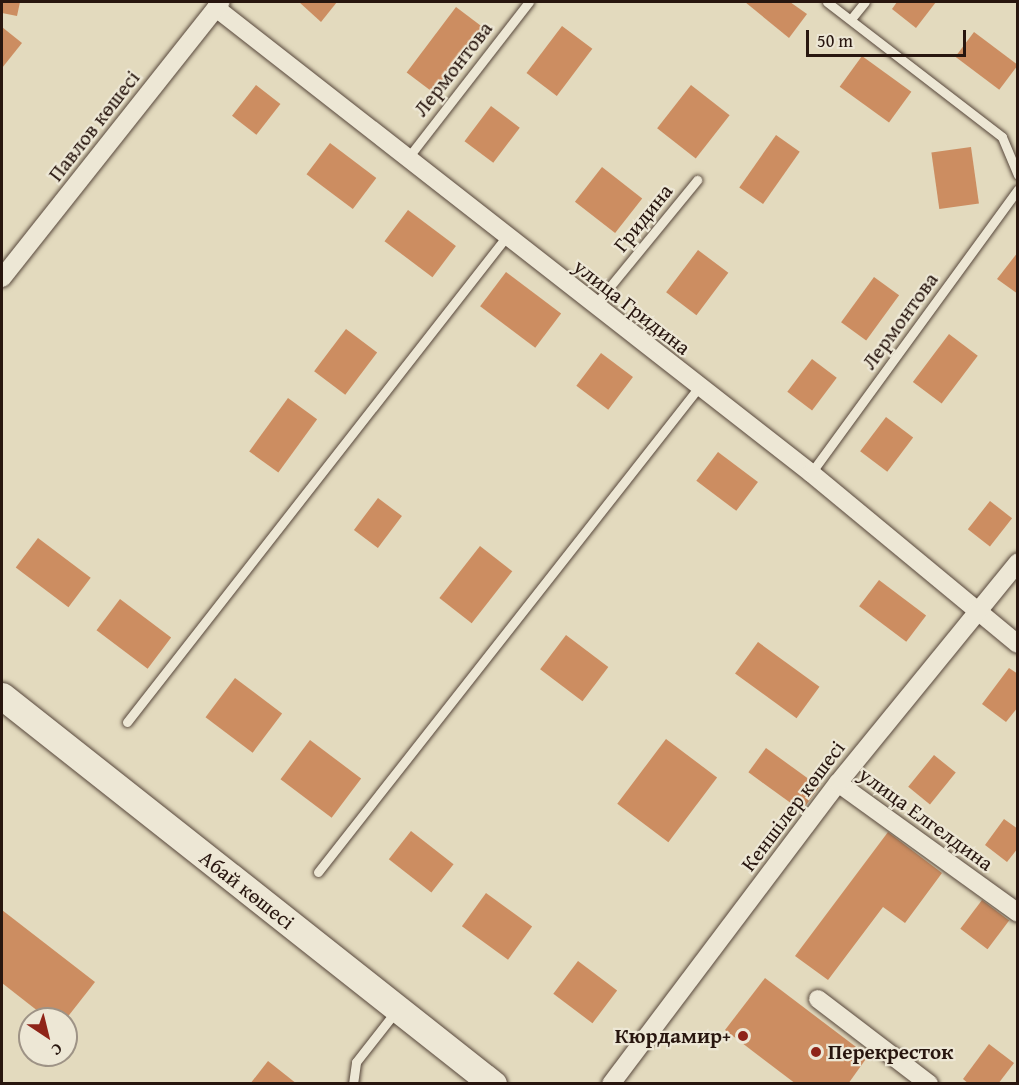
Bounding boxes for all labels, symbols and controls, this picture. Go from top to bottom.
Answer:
street label: Лермонтова [408,17,498,121]
scale bar [809,18,970,56]
text: 50 m [817,27,853,54]
street label: Павлов көшесі [43,66,145,186]
street label: Гридина [608,179,678,257]
street label: улица Гридина [569,254,695,360]
street label: Лермонтова [856,268,944,374]
street label: Кеншілер көшесі [736,736,850,876]
street label: улица Елгелдина [854,762,998,876]
street label: Абай көшесі [195,845,299,935]
north arrow [18,1007,78,1067]
place label: Кюрдамир+ [615,1023,731,1049]
marker: Кюрдамир+ [736,1029,750,1043]
text: С [47,1038,68,1063]
place label: Перекресток [828,1039,953,1065]
marker: Перекресток [809,1045,823,1059]

